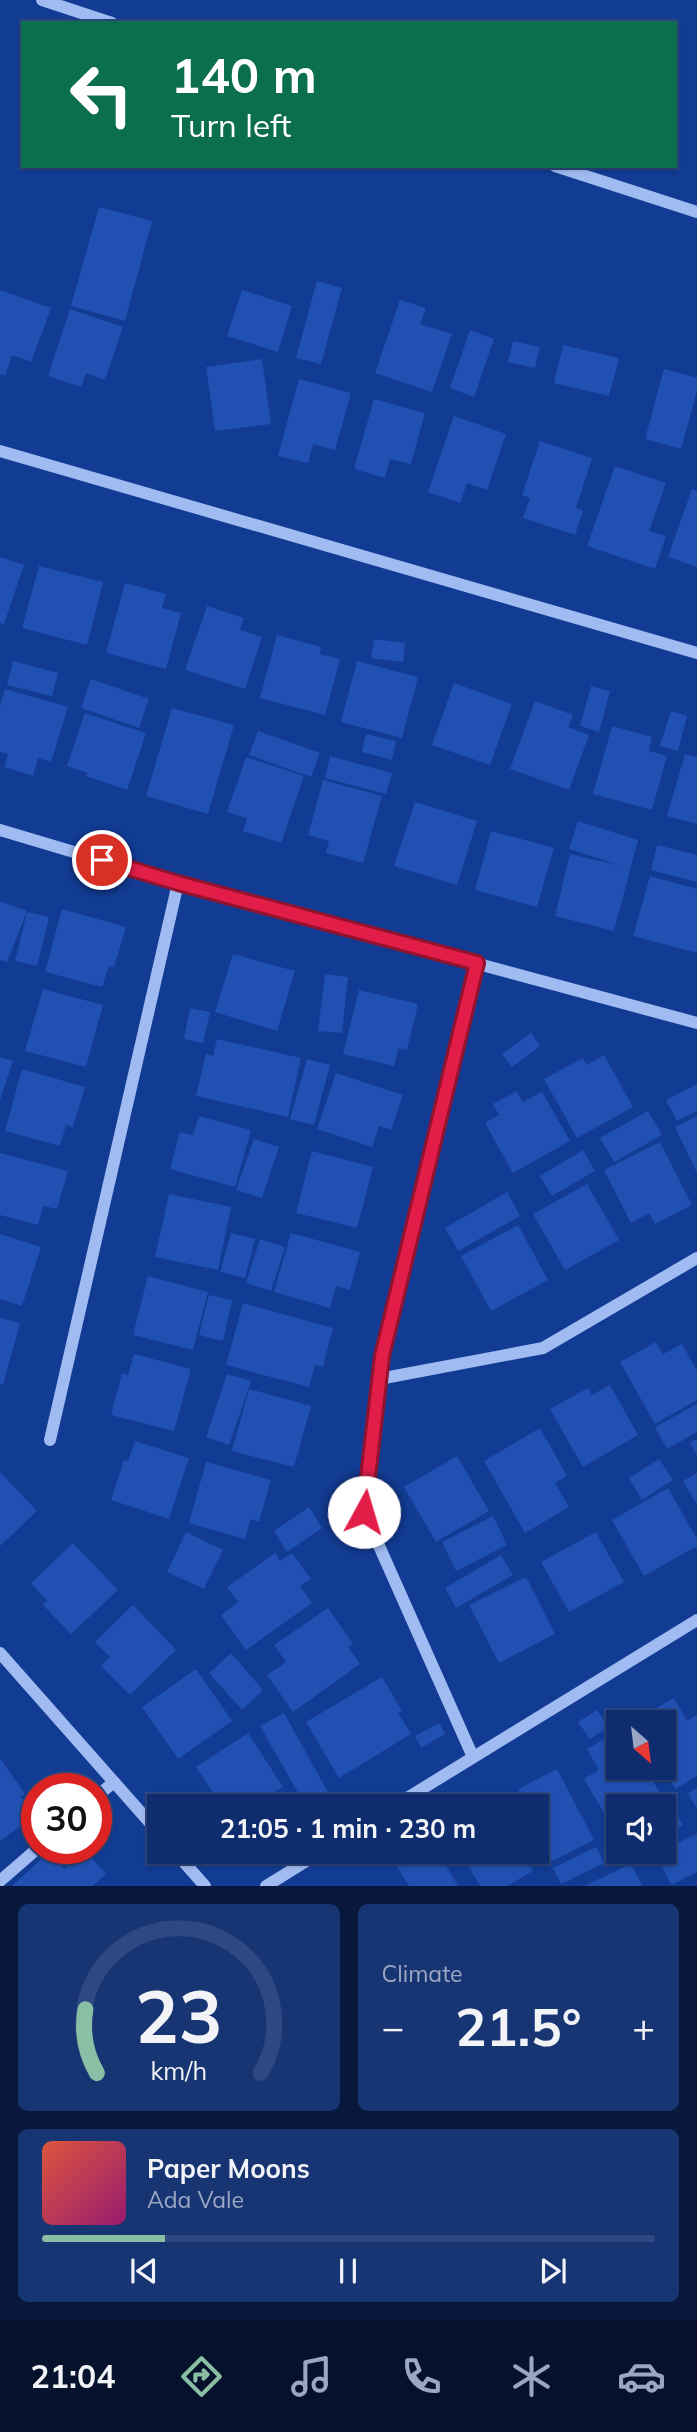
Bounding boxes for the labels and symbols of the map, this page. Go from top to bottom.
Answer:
pin [72,830,132,890]
position arrow [327,1475,401,1549]
north arrow [606,1710,676,1780]
speed limit sign: 30 [21,1773,112,1864]

